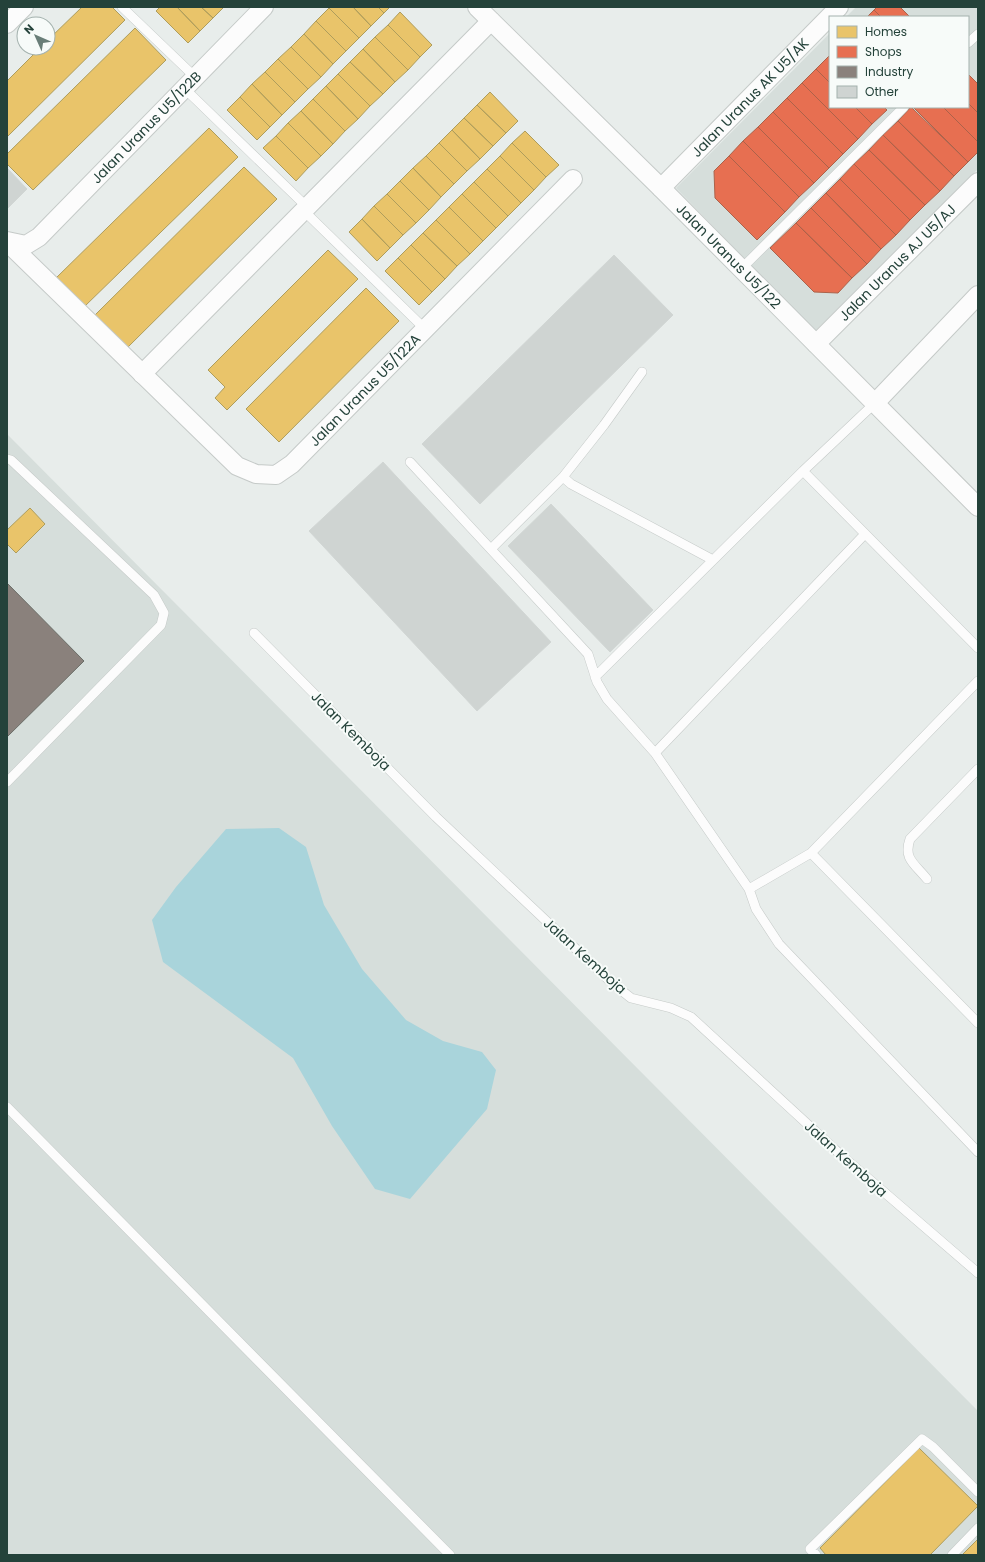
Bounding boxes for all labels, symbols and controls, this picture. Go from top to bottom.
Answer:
north arrow [16,16,56,56]
legend [829,16,969,108]
text: N [20,20,38,38]
text: Homes [865,23,907,40]
street label: Jalan Uranus AK U5/AK [687,33,814,162]
text: Shops [865,43,902,60]
text: Industry [865,63,914,80]
street label: Jalan Uranus U5/122B [87,67,206,188]
text: Other [865,83,899,100]
street label: Jalan Uranus U5/122 [672,199,785,313]
street label: Jalan Uranus AJ U5/AJ [834,200,960,326]
street label: Jalan Uranus U5/122A [305,329,425,451]
street label: Jalan Kemboja [307,687,395,775]
street label: Jalan Kemboja [539,913,631,999]
street label: Jalan Kemboja [800,1116,892,1202]

